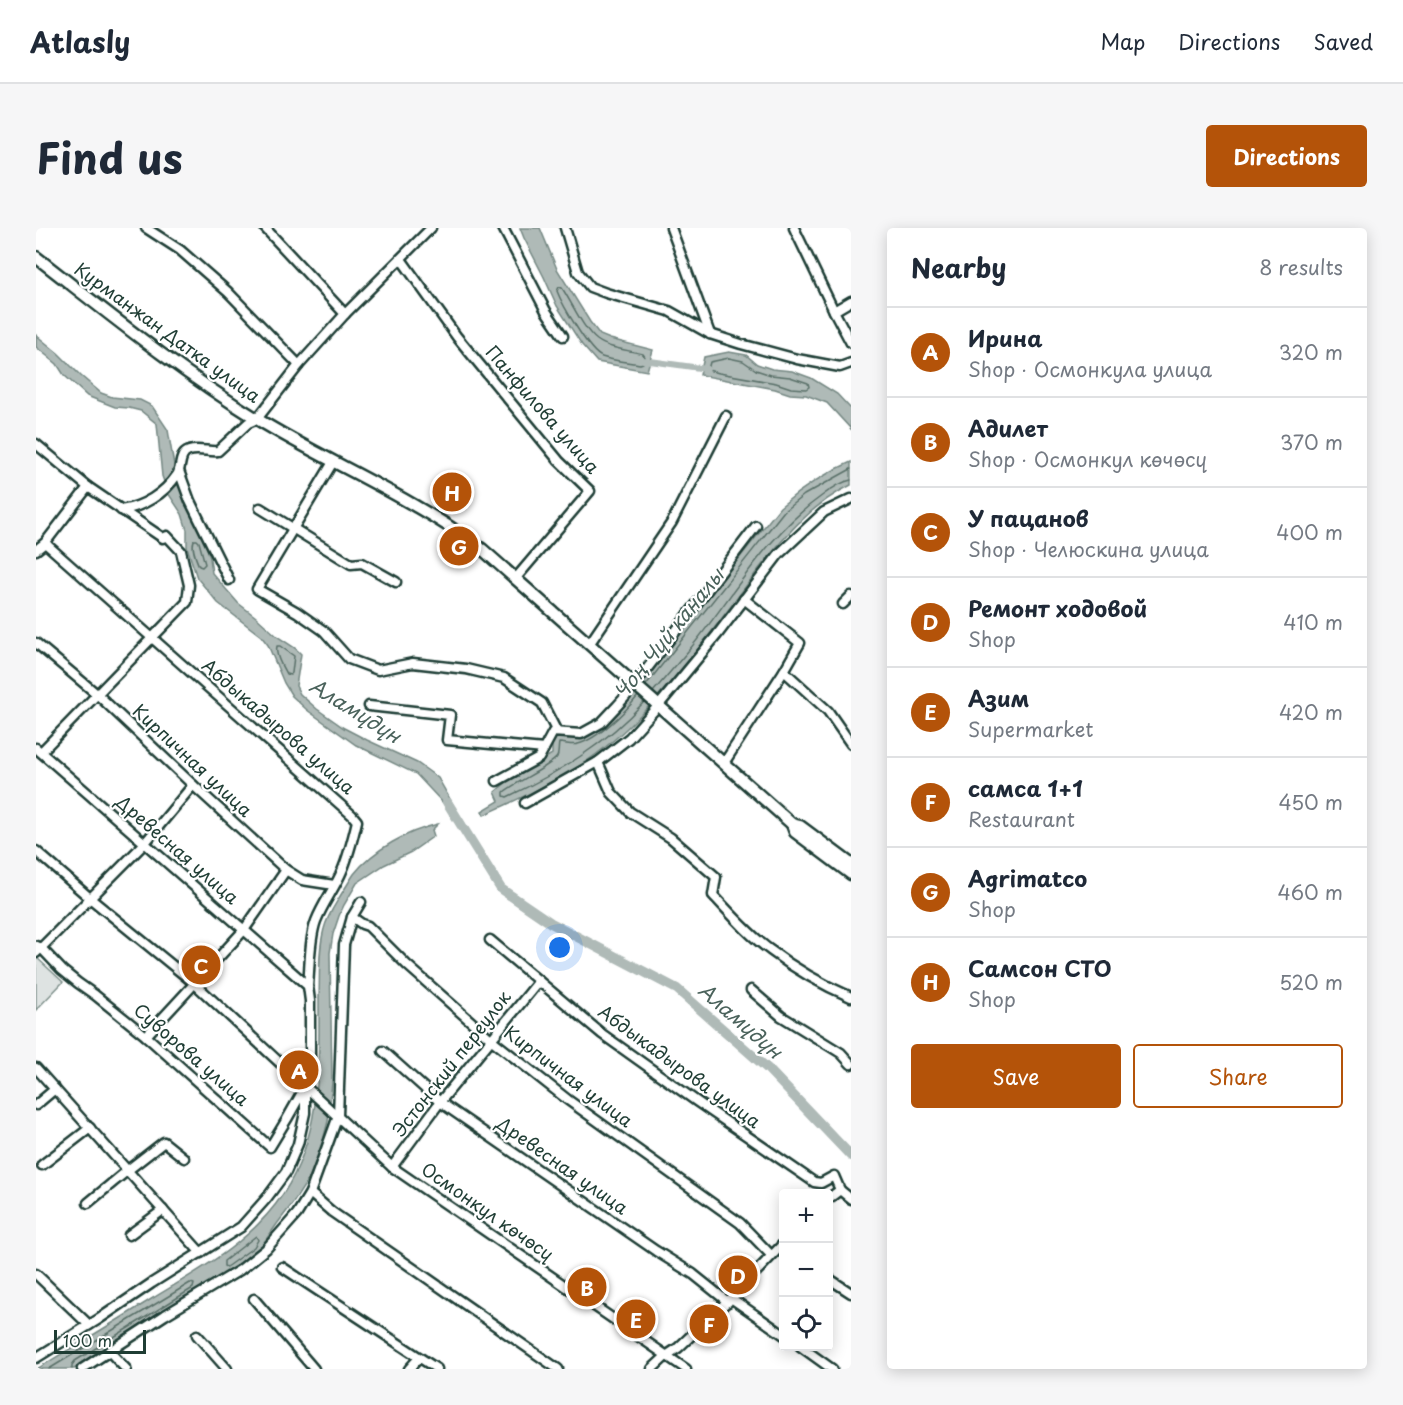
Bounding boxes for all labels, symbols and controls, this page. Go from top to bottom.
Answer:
text: Atlasly [30,20,130,63]
text: Map [1100,25,1145,57]
text: Directions [1178,25,1280,57]
text: Saved [1313,25,1373,57]
text: Find us [36,125,183,188]
button: Directions [1206,125,1367,187]
text: Nearby [911,248,1006,287]
text: 8 results [1259,252,1343,282]
street label: Курманжан Датка улица [69,255,267,409]
text: Ирина [968,321,1042,354]
text: A [923,337,938,367]
text: 320 m [1279,337,1343,367]
street label: Панфилова улица [480,339,607,479]
text: Shop · Осмонкула улица [968,354,1212,384]
text: Адилет [968,411,1048,444]
text: B [924,427,937,457]
text: 370 m [1280,427,1343,457]
text: Shop · Осмонкул көчөсү [968,444,1207,474]
pin: H [432,470,472,514]
text: У пацанов [968,501,1089,534]
text: C [923,517,938,547]
text: 400 m [1276,517,1343,547]
pin: G [440,524,478,568]
text: Shop · Челюскина улица [968,534,1209,564]
water label: Чоң Чүй каналы [606,561,731,705]
text: Ремонт ходовой [968,591,1147,624]
text: D [923,607,938,637]
text: 410 m [1283,607,1343,637]
text: Shop [968,624,1016,654]
street label: Абдыкадырова улица [197,652,362,800]
water label: Аламүдүн [304,670,408,751]
text: Азим [968,681,1030,714]
street label: Кирпичная улица [127,697,259,823]
text: E [924,697,937,727]
text: 420 m [1279,697,1343,727]
text: Supermarket [968,714,1094,744]
text: самса 1+1 [968,771,1083,804]
street label: Древесная улица [110,787,246,910]
text: F [925,787,936,817]
text: 450 m [1278,787,1343,817]
text: Restaurant [968,804,1075,834]
text: Agrimatco [968,861,1087,894]
text: G [922,877,939,907]
text: 460 m [1277,877,1343,907]
text: Shop [968,894,1016,924]
your location [545,933,574,962]
pin: C [182,942,220,988]
text: Самсон СТО [968,951,1112,984]
text: H [923,967,938,997]
text: 520 m [1279,967,1343,997]
water label: Аламүдүн [692,975,790,1066]
street label: Эстонский переулок [385,984,517,1142]
text: Shop [968,984,1016,1014]
street label: Суворова улица [128,996,256,1112]
street label: Абдыкадырова улица [593,998,767,1134]
street label: Кирпичная улица [499,1018,639,1134]
button: Save [911,1044,1121,1108]
button: Share [1133,1044,1343,1108]
pin: A [280,1048,318,1092]
street label: Древесная улица [491,1109,635,1221]
street label: Осмонкул көчөсү [416,1155,560,1267]
map controls [779,1189,833,1351]
button: + [779,1189,833,1243]
button: − [779,1243,833,1297]
pin: D [718,1252,758,1298]
pin: B [568,1264,606,1310]
pin: E [616,1296,656,1342]
button: locate [779,1297,833,1351]
pin: F [690,1302,728,1346]
scale bar [54,1327,146,1354]
text: 100 m [63,1328,112,1352]

